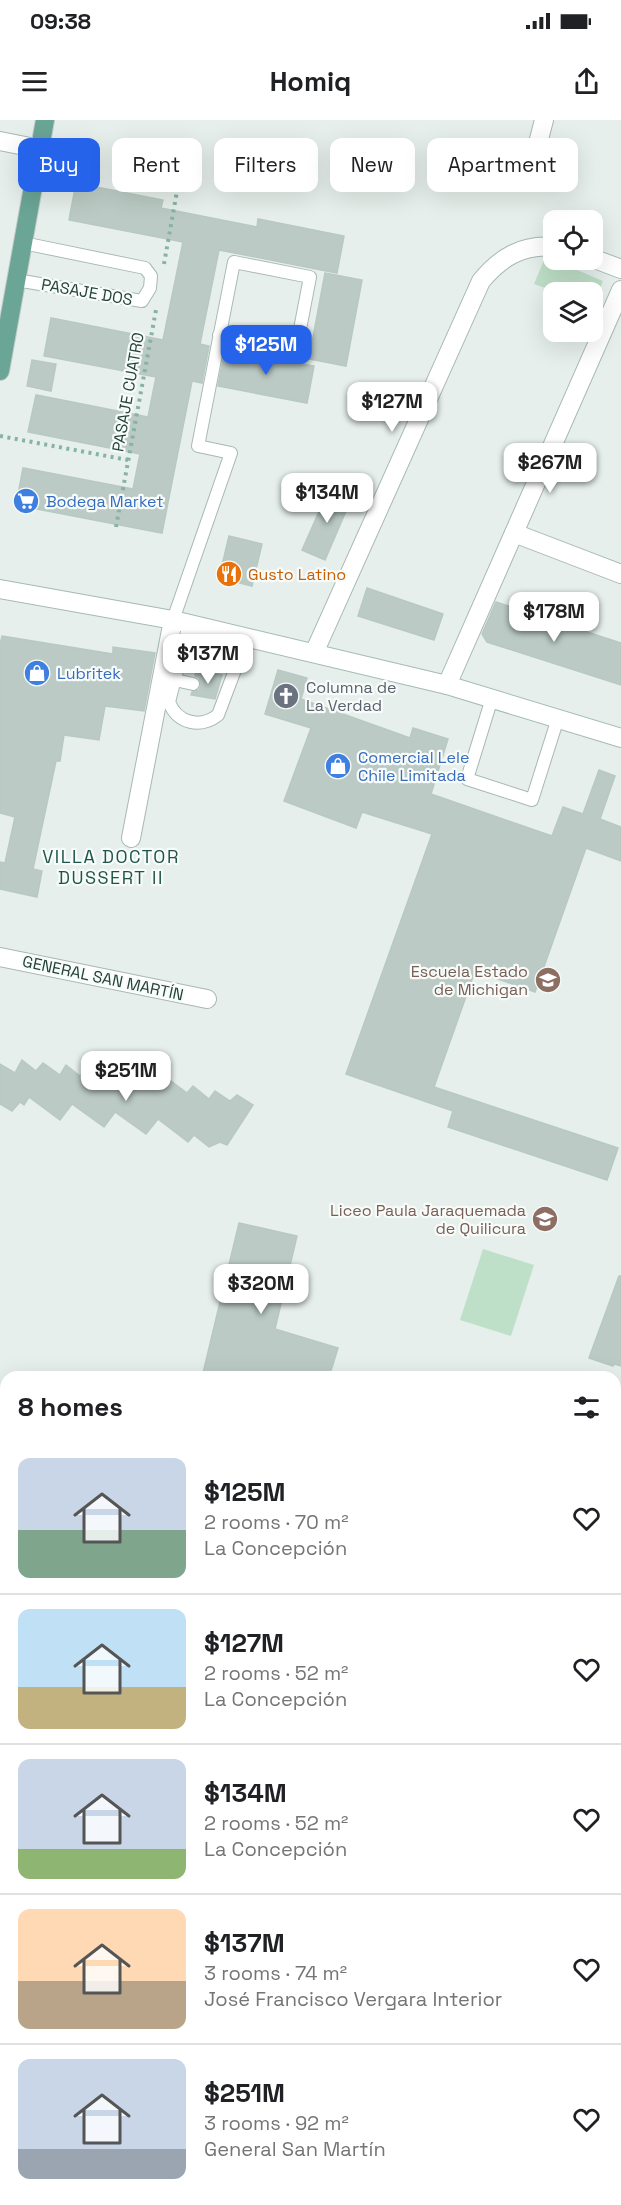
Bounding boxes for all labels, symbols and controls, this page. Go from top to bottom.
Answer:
text: 09:38 [30,7,91,35]
text: Homiq [270,64,351,99]
icon: menu [18,65,51,98]
icon: share [570,65,603,98]
chip: Buy [18,138,100,192]
chip: Rent [112,138,202,192]
chip: Filters [214,138,318,192]
chip: New [330,138,415,192]
chip: Apartment [427,138,578,192]
map controls [543,210,603,342]
button: locate [543,210,603,270]
street label: PASAJE DOS [40,274,134,310]
button: layers [543,282,603,342]
pin: $125M [224,325,308,376]
street label: PASAJE CUATRO [107,331,149,453]
text: $125M [235,331,297,357]
pin: $127M [350,382,434,433]
text: $127M [361,388,423,414]
pin: $267M [508,443,592,494]
text: $267M [518,449,582,475]
pin: $134M [285,473,369,524]
text: $134M [295,479,359,505]
supermarket icon: Bodega Market [11,486,41,516]
place label: Bodega Market [46,491,164,512]
restaurant icon: Gusto Latino [214,559,244,589]
place label: Gusto Latino [248,564,346,585]
pin: $178M [512,592,596,643]
text: $178M [523,598,585,624]
pin: $137M [166,634,250,685]
text: $137M [177,640,239,666]
shop icon: Lubritek [22,658,52,688]
place label: Lubritek [57,663,121,684]
place label: Columna de La Verdad [306,677,397,716]
church icon: Columna de La Verdad [271,681,301,711]
place label: Comercial Lele Chile Limitada [358,747,469,786]
shop icon: Comercial Lele Chile Limitada [323,751,353,781]
district label: VILLA DOCTOR DUSSERT II [42,845,180,889]
street label: GENERAL SAN MARTÍN [21,951,185,1005]
place label: Escuela Estado de Michigan [411,961,528,1000]
school or university icon: Escuela Estado de Michigan [533,965,563,995]
pin: $251M [84,1051,168,1102]
text: $251M [95,1057,157,1083]
place label: Liceo Paula Jaraquemada de Quilicura [330,1200,526,1239]
school or university icon: Liceo Paula Jaraquemada de Quilicura [530,1204,560,1234]
pin: $320M [219,1264,303,1315]
text: $320M [228,1270,294,1296]
text: 8 homes [18,1390,123,1424]
icon: filters [570,1391,603,1424]
text: $125M [204,1475,285,1509]
icon: home [66,1482,138,1554]
icon: heart [570,1502,603,1535]
text: 2 rooms · 70 m² [204,1509,348,1535]
text: La Concepción [204,1535,347,1561]
text: $127M [204,1626,284,1660]
icon: home [66,1633,138,1705]
icon: heart [570,1653,603,1686]
text: 2 rooms · 52 m² [204,1660,348,1686]
text: La Concepción [204,1686,347,1712]
text: $134M [204,1776,287,1810]
icon: home [66,1783,138,1855]
icon: heart [570,1803,603,1836]
text: 2 rooms · 52 m² [204,1810,348,1836]
text: La Concepción [204,1836,347,1862]
text: $137M [204,1926,285,1960]
icon: home [66,1933,138,2005]
icon: heart [570,1953,603,1986]
text: 3 rooms · 74 m² [204,1960,347,1986]
text: José Francisco Vergara Interior [204,1986,502,2012]
text: $251M [204,2076,285,2110]
icon: home [66,2083,138,2155]
icon: heart [570,2103,603,2136]
text: 3 rooms · 92 m² [204,2110,349,2136]
text: General San Martín [204,2136,386,2162]

